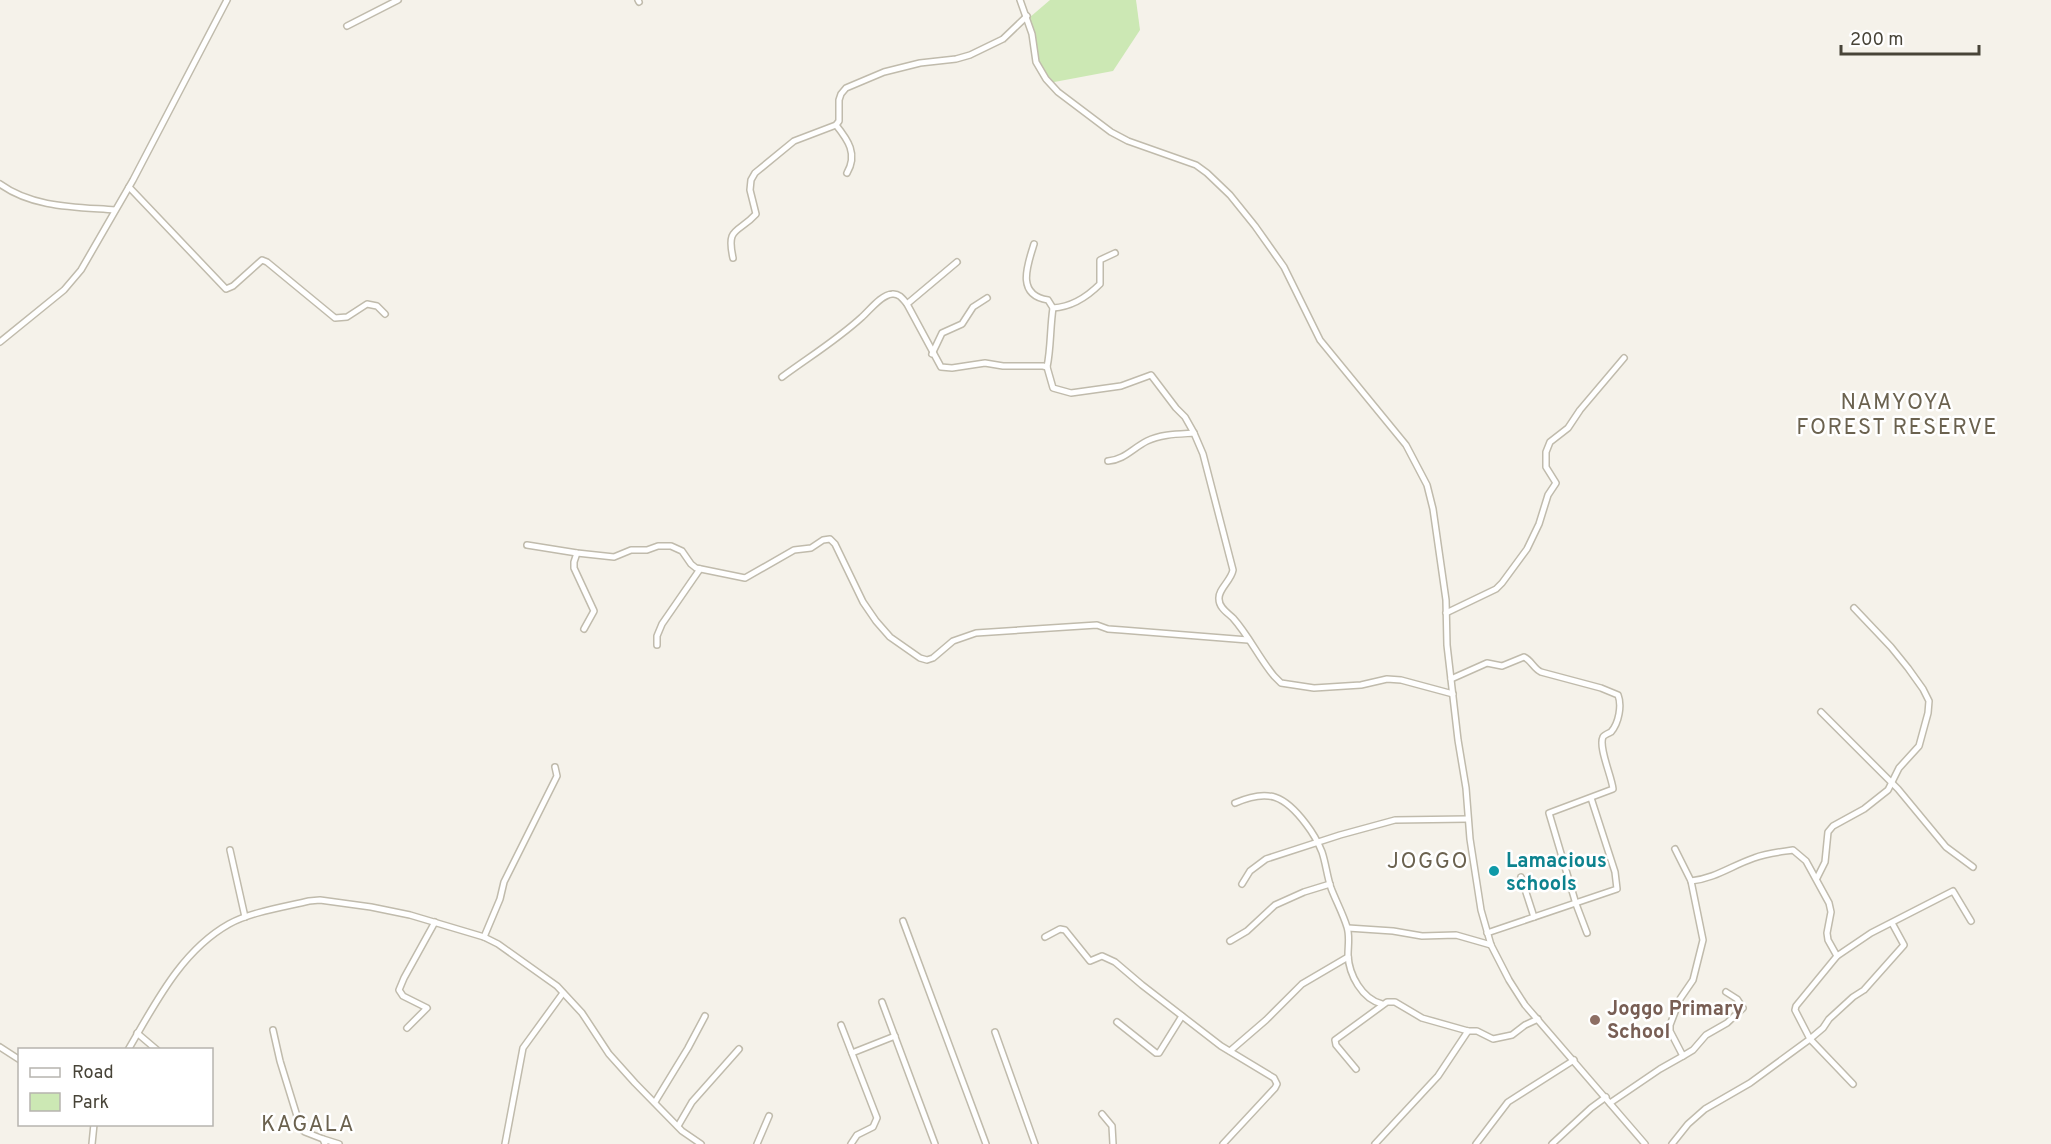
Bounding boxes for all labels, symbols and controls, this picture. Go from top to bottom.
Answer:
scale bar [1841,18,1979,56]
text: 200 m [1850,29,1903,52]
district label: NAMYOYA FOREST RESERVE [1796,390,1998,442]
district label: JOGGO [1387,849,1469,876]
place label: Lamacious schools [1506,849,1607,898]
marker: Lamacious schools [1487,864,1501,878]
place label: Joggo Primary School [1607,997,1744,1046]
marker: Joggo Primary School [1588,1013,1602,1027]
legend [18,1048,213,1126]
text: Road [72,1062,114,1085]
text: Park [72,1092,109,1115]
district label: KAGALA [261,1112,355,1139]

